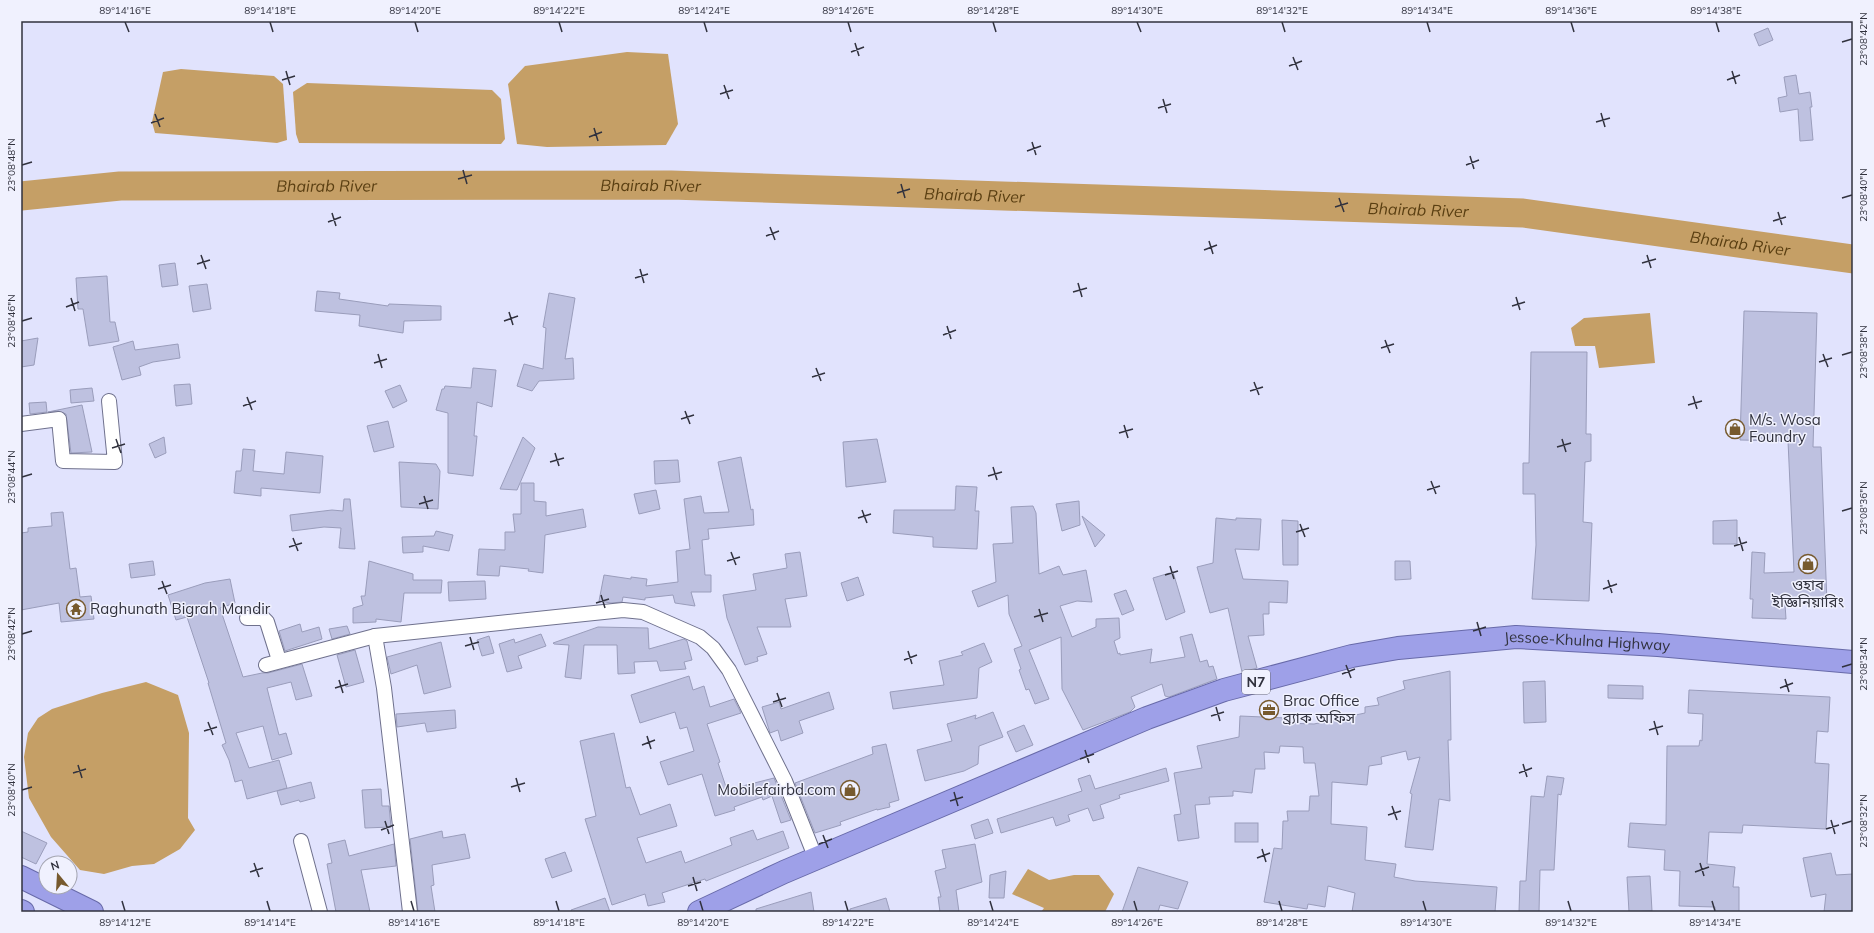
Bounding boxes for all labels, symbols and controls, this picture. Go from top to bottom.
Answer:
text: 89°14'16"E [99,4,151,17]
text: 89°14'18"E [244,4,296,17]
text: 89°14'20"E [389,4,441,17]
text: 89°14'22"E [533,4,585,17]
text: 89°14'24"E [678,4,730,17]
text: 89°14'26"E [822,4,874,17]
text: 89°14'28"E [967,4,1019,17]
text: 89°14'30"E [1111,4,1163,17]
text: 89°14'32"E [1256,4,1308,17]
text: 89°14'34"E [1401,4,1453,17]
text: 89°14'36"E [1545,4,1597,17]
text: 89°14'38"E [1690,4,1742,17]
text: 23°08'42"N [1857,12,1870,66]
text: 23°08'48"N [5,138,18,192]
text: 23°08'40"N [1857,168,1870,222]
water label: Bhairab River [600,175,702,196]
water label: Bhairab River [276,176,378,196]
water label: Bhairab River [924,183,1026,207]
water label: Bhairab River [1367,198,1470,221]
water label: Bhairab River [1689,226,1792,260]
text: 23°08'46"N [5,294,18,348]
text: 23°08'38"N [1857,325,1870,379]
place label: M/s. Wosa Foundry [1749,410,1821,446]
shop icon: M/s. Wosa Foundry [1724,418,1746,440]
text: 23°08'44"N [5,450,18,504]
text: 23°08'36"N [1857,481,1870,535]
shop icon: ওহাব ইজ্ঞিনিয়ারিং [1797,553,1819,575]
place label: ওহাব ইজ্ঞিনিয়ারিং [1771,575,1844,611]
temple icon: Raghunath Bigrah Mandir [65,598,87,620]
place label: Raghunath Bigrah Mandir [90,599,271,618]
text: 23°08'42"N [5,607,18,661]
street label: Jessoe-Khulna Highway [1503,627,1671,655]
text: 23°08'34"N [1857,637,1870,691]
road number: N7 [1242,670,1270,694]
place label: Brac Office ব্র্যাক অফিস [1282,691,1359,727]
office icon: Brac Office ব্র্যাক অফিস [1258,699,1280,721]
text: 23°08'40"N [5,763,18,817]
shop icon: Mobilefairbd.com [839,779,861,801]
place label: Mobilefairbd.com [717,780,836,799]
text: 23°08'32"N [1857,794,1870,848]
north arrow [38,855,78,895]
text: N [49,858,61,873]
text: 89°14'12"E [99,916,151,929]
text: 89°14'14"E [244,916,296,929]
text: 89°14'16"E [388,916,440,929]
text: 89°14'18"E [533,916,585,929]
text: 89°14'20"E [677,916,729,929]
text: 89°14'22"E [822,916,874,929]
text: 89°14'24"E [967,916,1019,929]
text: 89°14'26"E [1111,916,1163,929]
text: 89°14'28"E [1256,916,1308,929]
text: 89°14'30"E [1400,916,1452,929]
text: 89°14'32"E [1545,916,1597,929]
text: 89°14'34"E [1689,916,1741,929]

